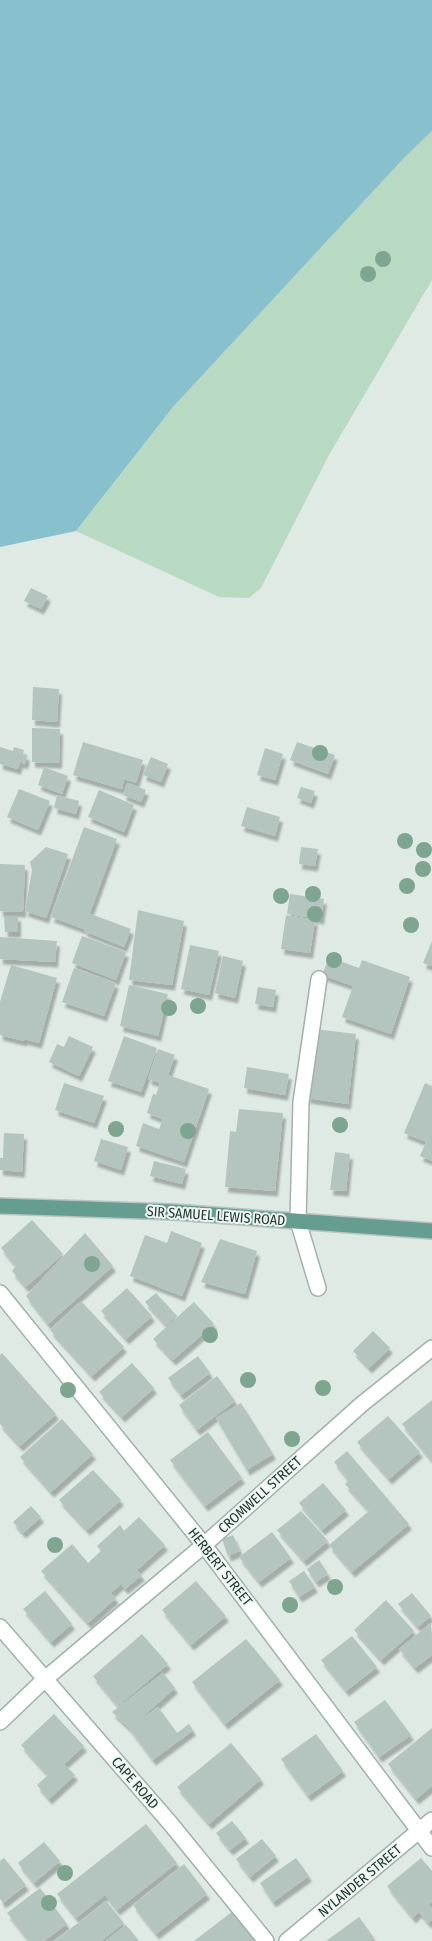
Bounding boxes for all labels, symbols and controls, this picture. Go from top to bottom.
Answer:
street label: SIR SAMUEL LEWIS ROAD [146,1203,286,1229]
street label: CROMWELL STREET [215,1453,306,1537]
street label: HERBERT STREET [184,1525,256,1610]
street label: CAPE ROAD [108,1754,162,1812]
street label: NYLANDER STREET [315,1841,406,1921]

